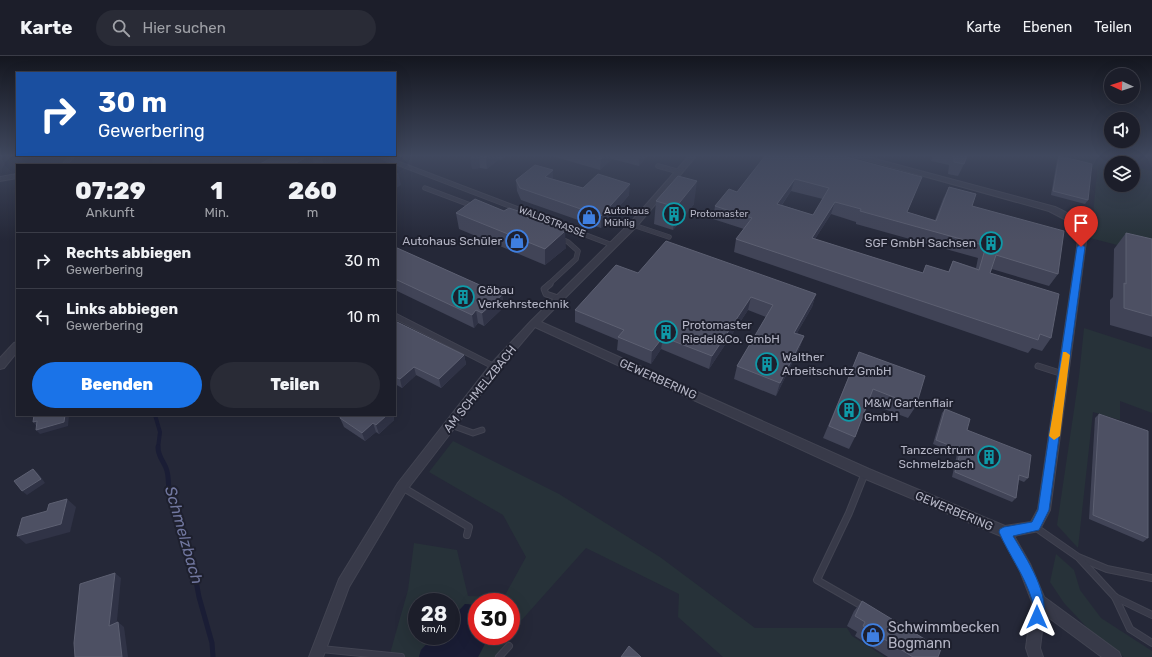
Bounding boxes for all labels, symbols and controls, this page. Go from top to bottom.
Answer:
search box [96,10,376,46]
text: Karte [20,16,72,39]
icon: search [110,17,132,39]
text: Hier suchen [142,19,226,37]
text: Karte [966,19,1001,36]
text: Ebenen [1023,19,1072,36]
text: Teilen [1094,19,1132,36]
north arrow [1104,68,1140,104]
map controls [1104,68,1140,192]
text: 30 m [98,86,167,119]
icon: right [32,88,84,140]
button: sound [1104,112,1140,148]
text: Gewerbering [98,120,205,142]
button: layers [1104,156,1140,192]
text: 07:29 [75,177,146,205]
text: 1 [210,177,223,205]
text: 260 [288,177,337,205]
building icon: Protomaster [661,201,687,227]
street label: WALDSTRASSE [517,204,587,240]
shop icon: Autohaus Mühlig [576,204,602,230]
text: Ankunft [86,205,135,220]
text: Min. [204,205,229,220]
text: m [307,205,318,220]
place label: Autohaus Mühlig [604,205,649,229]
pin [1064,206,1098,247]
place label: Protomaster [690,208,748,220]
icon: arrive [1070,212,1092,234]
shop icon: Autohaus Schüler [504,228,530,254]
building icon: SGF GmbH Sachsen [978,230,1004,256]
place label: Autohaus Schüler [402,234,502,248]
place label: SGF GmbH Sachsen [865,236,976,250]
text: Rechts abbiegen [66,244,191,262]
icon: right [32,250,54,272]
text: 30 m [344,252,380,270]
text: Gewerbering [66,262,143,277]
place label: Göbau Verkehrstechnik [478,283,570,311]
building icon: Göbau Verkehrstechnik [450,284,476,310]
text: Links abbiegen [66,300,178,318]
icon: left [32,306,54,328]
text: 10 m [347,308,380,326]
text: Gewerbering [66,318,143,333]
place label: Protomaster Riedel&Co. GmbH [682,318,780,346]
building icon: Protomaster Riedel&Co. GmbH [653,319,679,345]
street label: AM SCHMELZBACH [441,343,519,435]
place label: Walther Arbeitschutz GmbH [782,350,892,378]
building icon: Walther Arbeitschutz GmbH [754,351,780,377]
street label: GEWERBERING [617,356,699,402]
button: Beenden [32,362,202,408]
button: Teilen [210,362,380,408]
place label: M&W Gartenflair GmbH [864,396,954,424]
building icon: M&W Gartenflair GmbH [836,397,862,423]
place label: Tanzcentrum Schmelzbach [898,443,974,471]
building icon: Tanzcentrum Schmelzbach [976,444,1002,470]
water label: Schmelzbach [161,484,207,586]
street label: GEWERBERING [913,488,995,534]
speed limit sign: 30 [468,593,520,645]
position arrow [1016,596,1058,638]
text: 28 [421,602,447,626]
place label: Schwimmbecken Bogmann [888,619,999,652]
shop icon: Schwimmbecken Bogmann [860,622,886,648]
text: km/h [422,623,446,635]

